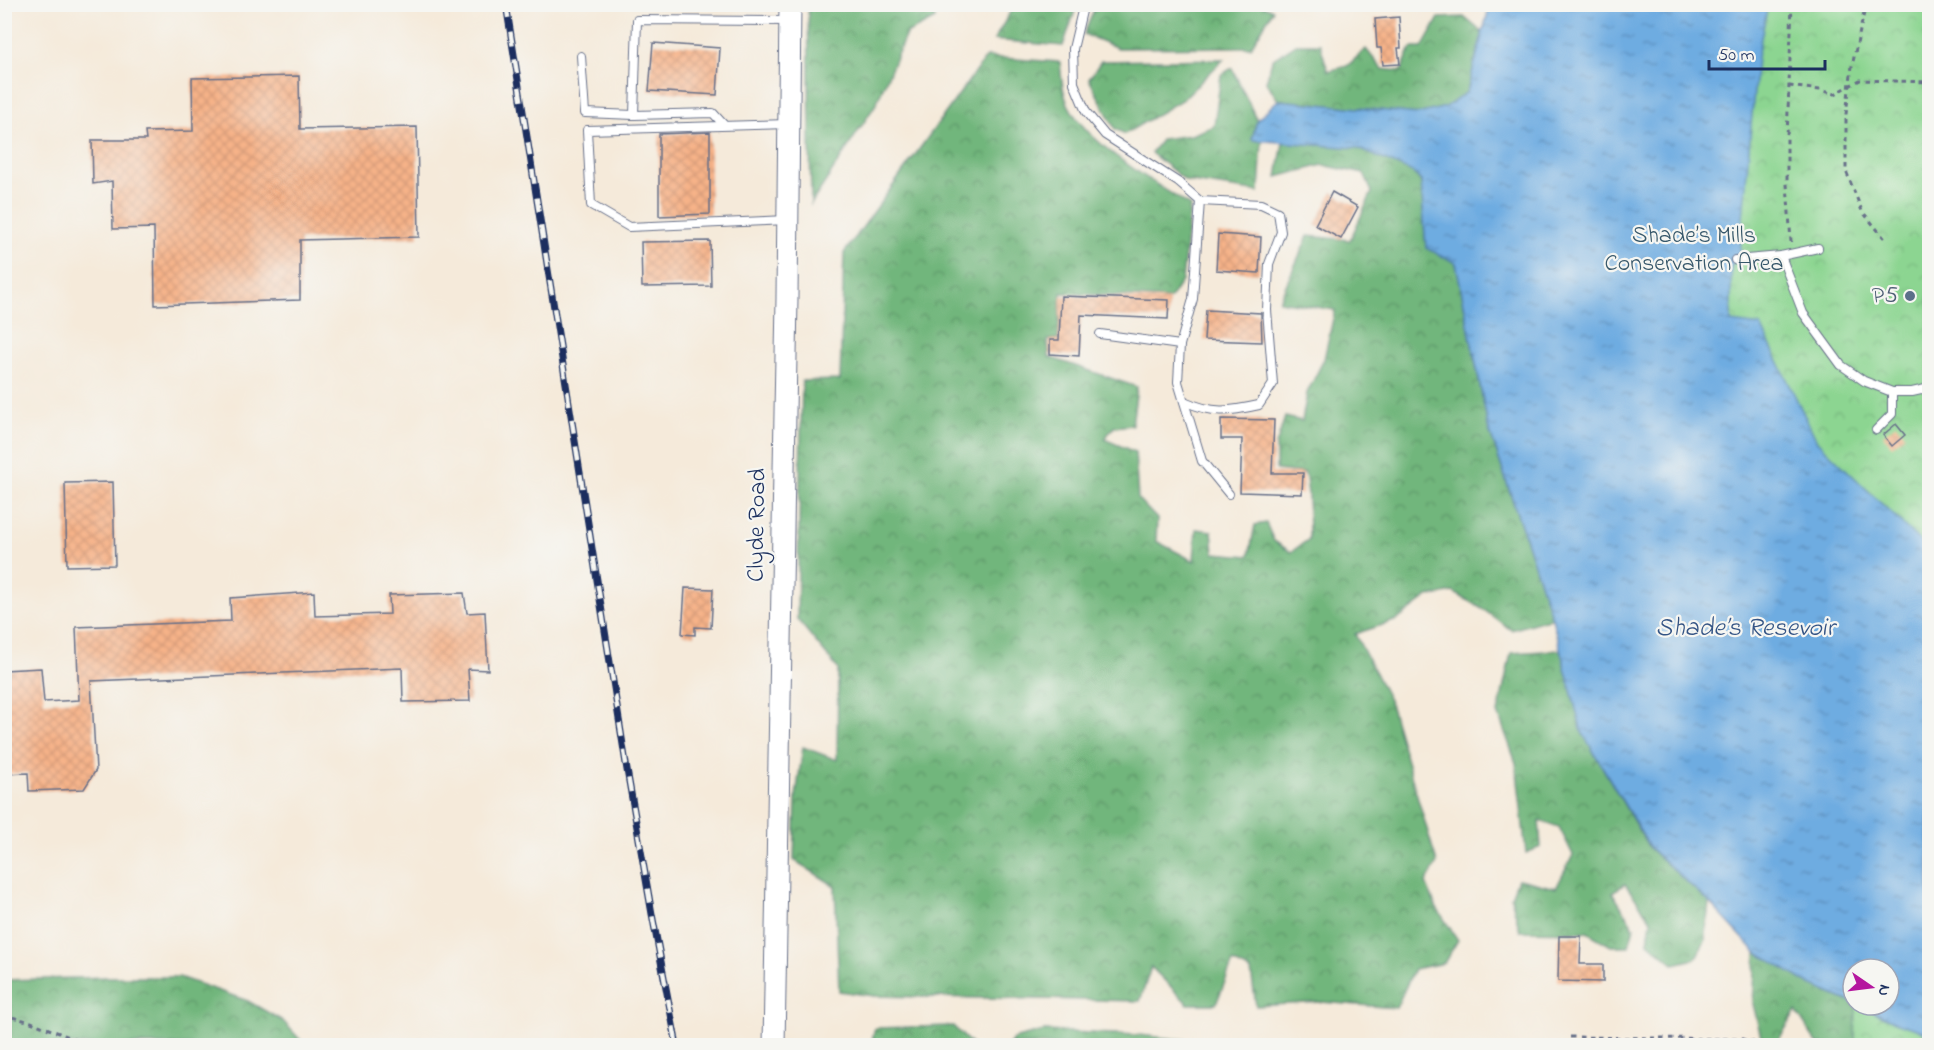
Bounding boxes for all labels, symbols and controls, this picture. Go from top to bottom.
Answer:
scale bar [1709,33,1824,71]
text: 50 m [1718,43,1755,69]
park label: Shade’s Mills Conservation Area [1605,219,1783,282]
place label: P5 [1872,279,1898,314]
marker: P5 [1903,289,1917,303]
street label: Clyde Road [740,467,777,582]
water label: Shade’s Resevoir [1656,610,1837,648]
north arrow [1841,957,1901,1017]
text: N [1871,982,1897,998]

